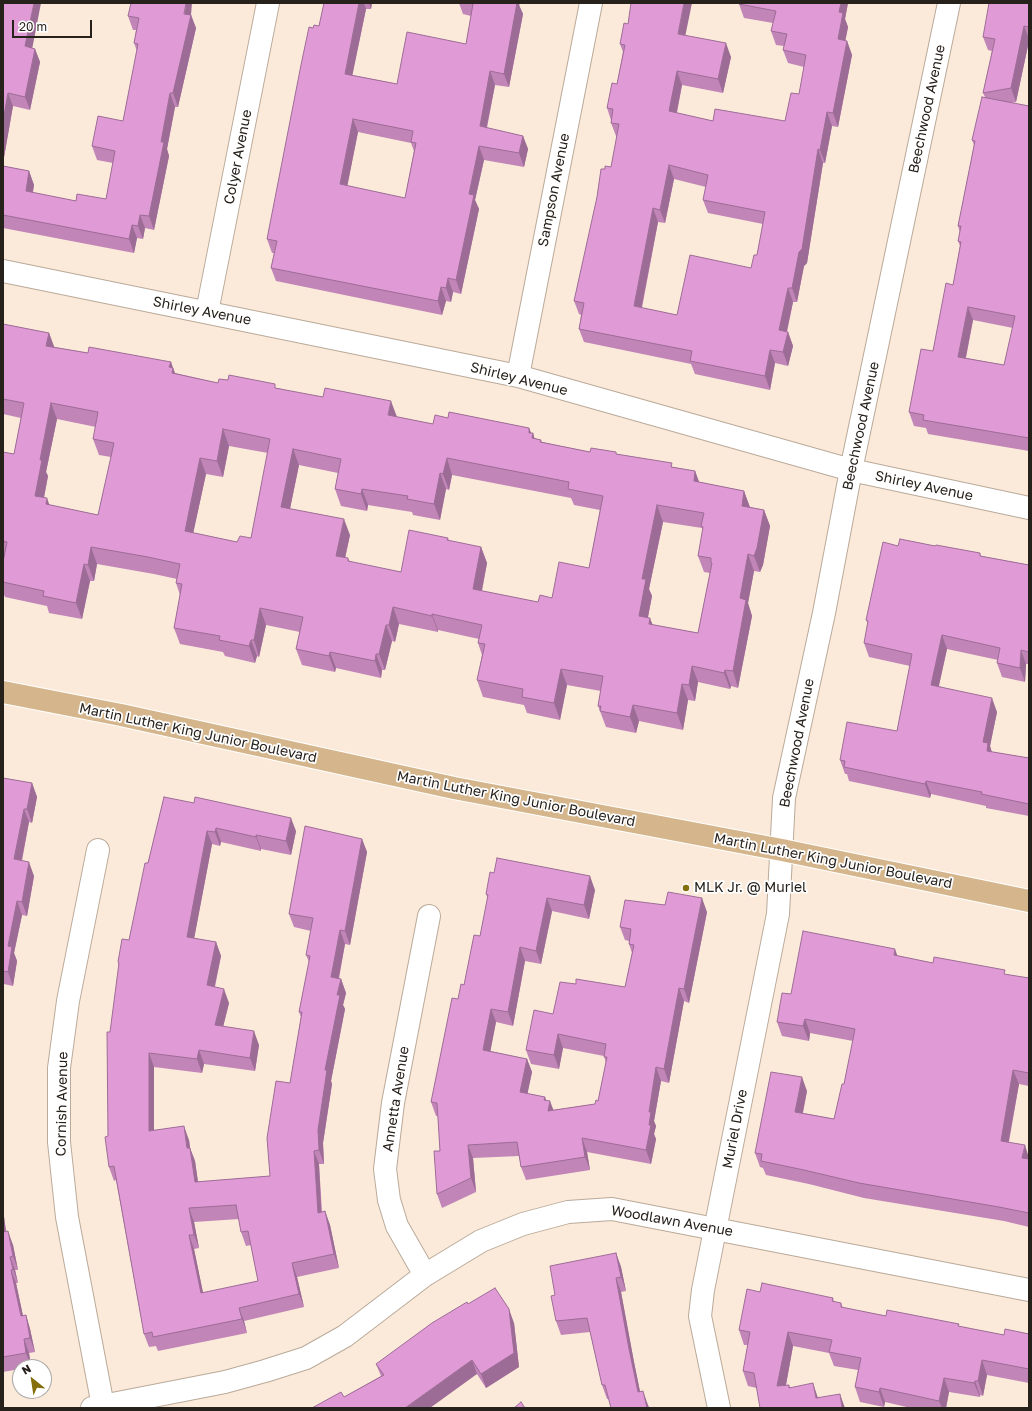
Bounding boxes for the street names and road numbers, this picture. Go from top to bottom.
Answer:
street label: Beechwood Avenue [905,43,949,175]
street label: Colyer Avenue [221,108,255,206]
street label: Sampson Avenue [535,132,573,248]
street label: Shirley Avenue [151,293,253,329]
street label: Shirley Avenue [469,359,569,399]
street label: Beechwood Avenue [839,360,883,492]
street label: Shirley Avenue [873,467,975,505]
street label: Beechwood Avenue [776,677,818,809]
street label: Martin Luther King Junior Boulevard [78,700,318,766]
street label: Martin Luther King Junior Boulevard [395,768,637,830]
street label: Martin Luther King Junior Boulevard [712,830,954,892]
street label: Annetta Avenue [379,1045,413,1153]
street label: Cornish Avenue [53,1052,71,1156]
street label: Muriel Drive [719,1088,751,1170]
street label: Woodlawn Avenue [610,1202,734,1240]

